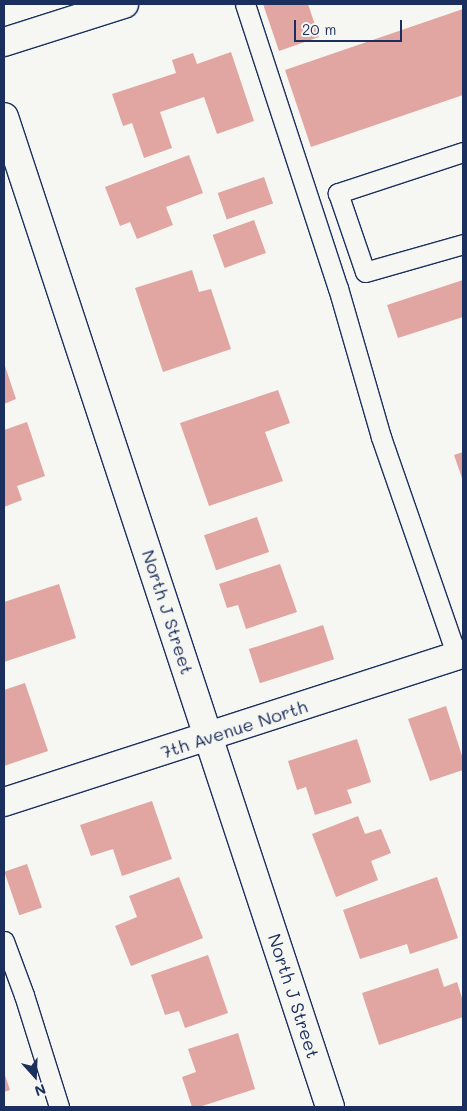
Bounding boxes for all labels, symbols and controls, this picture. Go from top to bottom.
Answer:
scale bar [297,10,404,42]
text: 20 m [302,19,336,39]
street label: North J Street [138,547,198,677]
street label: 7th Avenue North [158,695,310,763]
street label: North J Street [264,931,324,1061]
north arrow [10,1051,60,1101]
text: N [32,1080,49,1101]

